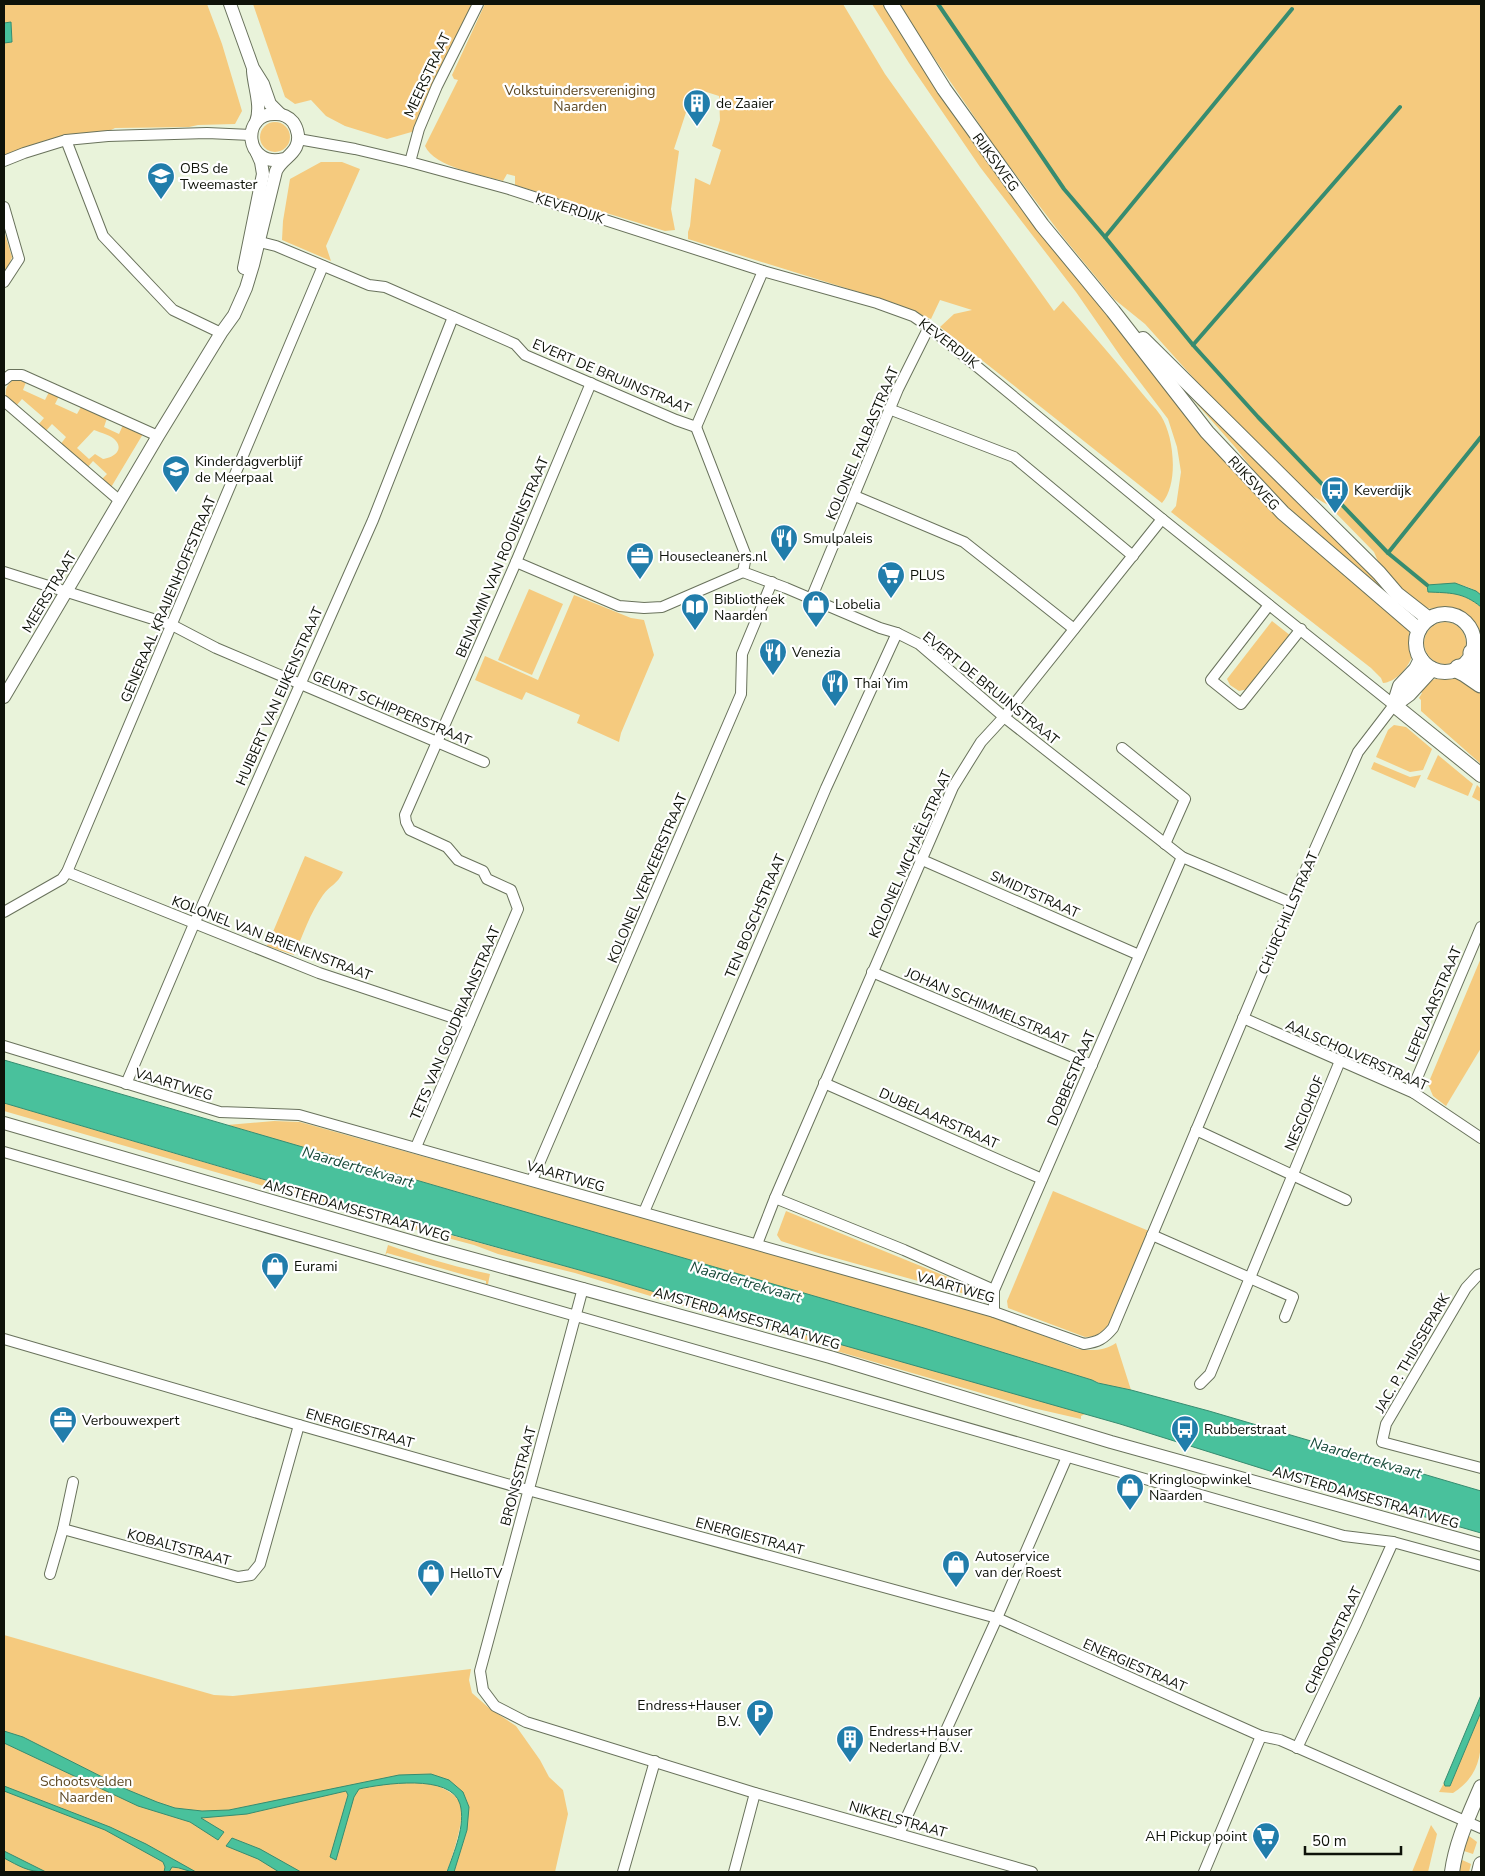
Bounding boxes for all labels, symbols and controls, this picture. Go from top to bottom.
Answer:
street label: MEERSTRAAT [400,29,456,121]
park label: Volkstuindersvereniging Naarden [503,81,656,116]
building icon: de Zaaier [682,88,712,127]
place label: de Zaaier [716,94,774,113]
street label: RIJKSWEG [968,129,1023,195]
place label: OBS de Tweemaster [180,159,257,194]
school or university icon: OBS de Tweemaster [146,161,176,200]
street label: KEVERDIJK [533,188,607,229]
street label: KEVERDIJK [915,314,983,373]
street label: EVERT DE BRUIJNSTRAAT [530,334,694,419]
street label: KOLONEL FALBASTRAAT [822,363,904,523]
place label: Kinderdagverblijf de Meerpaal [195,452,303,487]
street label: RIJKSWEG [1223,452,1284,515]
street label: BENJAMIN VAN ROOIJENSTRAAT [451,453,554,661]
school or university icon: Kinderdagverblijf de Meerpaal [161,454,191,493]
bus stop icon: Keverdijk [1320,475,1350,514]
place label: Keverdijk [1354,481,1412,500]
street label: GENERAAL KRAIJENHOFFSTRAAT [116,492,221,705]
restaurant icon: Smulpaleis [769,523,799,562]
place label: Smulpaleis [803,529,873,548]
office icon: Housecleaners.nl [625,541,655,580]
place label: Housecleaners.nl [659,547,768,566]
street label: MEERSTRAAT [18,548,81,636]
supermarket icon: PLUS [876,560,906,599]
place label: PLUS [910,566,945,585]
shop icon: Lobelia [801,589,831,628]
place label: Bibliotheek Naarden [714,590,786,625]
library icon: Bibliotheek Naarden [680,592,710,631]
place label: Lobelia [835,595,881,614]
street label: HUIBERT VAN EIJKENSTRAAT [231,603,328,788]
street label: EVERT DE BRUIJNSTRAAT [918,627,1063,750]
restaurant icon: Venezia [758,637,788,676]
place label: Venezia [791,643,841,662]
street label: GEURT SCHIPPERSTRAAT [309,666,475,751]
restaurant icon: Thai Yim [820,668,850,707]
place label: Thai Yim [854,674,908,693]
street label: KOLONEL MICHAËLSTRAAT [865,767,956,941]
street label: KOLONEL VERVEERSTRAAT [603,790,692,966]
street label: CHURCHILLSTRAAT [1254,848,1323,978]
street label: TEN BOSCHSTRAAT [721,851,790,981]
street label: SMIDTSTRAAT [987,866,1083,923]
street label: KOLONEL VAN BRIENENSTRAAT [169,891,375,986]
street label: TETS VAN GOUDRIAANSTRAAT [406,923,505,1123]
street label: LEPELAARSTRAAT [1401,943,1467,1065]
street label: JOHAN SCHIMMELSTRAAT [901,963,1072,1050]
street label: AALSCHOLVERSTRAAT [1282,1015,1432,1096]
street label: DOBBESTRAAT [1043,1027,1100,1129]
street label: VAARTWEG [132,1063,215,1105]
street label: NESCIOHOF [1280,1072,1329,1154]
street label: DUBELAARSTRAAT [876,1084,1002,1154]
water label: Naardertrekvaart [300,1142,417,1193]
street label: VAARTWEG [524,1156,607,1197]
street label: AMSTERDAMSESTRAATWEG [261,1175,452,1246]
shop icon: Eurami [260,1251,290,1290]
place label: Eurami [294,1257,338,1276]
water label: Naardertrekvaart [688,1257,805,1308]
street label: VAARTWEG [914,1267,997,1308]
street label: AMSTERDAMSESTRAATWEG [651,1283,842,1354]
street label: JAC. P. THIJSSEPARK [1370,1290,1454,1417]
street label: ENERGIESTRAAT [304,1404,417,1453]
office icon: Verbouwexpert [48,1405,78,1444]
place label: Verbouwexpert [81,1411,179,1430]
bus stop icon: Rubberstraat [1170,1414,1200,1453]
place label: Rubberstraat [1204,1420,1286,1439]
street label: BRONSSTRAAT [496,1424,541,1528]
water label: Naardertrekvaart [1308,1433,1425,1484]
street label: AMSTERDAMSESTRAATWEG [1270,1462,1461,1533]
place label: Kringloopwinkel Naarden [1149,1470,1252,1505]
shop icon: Kringloopwinkel Naarden [1115,1472,1145,1511]
street label: ENERGIESTRAAT [694,1513,807,1560]
street label: KOBALTSTRAAT [125,1525,233,1571]
place label: Autoservice van der Roest [975,1547,1061,1582]
shop icon: Autoservice van der Roest [941,1549,971,1588]
shop icon: HelloTV [416,1558,446,1597]
place label: HelloTV [450,1564,503,1583]
street label: CHROOMSTRAAT [1300,1583,1367,1697]
street label: ENERGIESTRAAT [1080,1634,1190,1697]
place label: Endress+Hauser B.V. [637,1696,741,1731]
parking icon: Endress+Hauser B.V. [745,1698,775,1737]
place label: Endress+Hauser Nederland B.V. [869,1722,973,1757]
building icon: Endress+Hauser Nederland B.V. [835,1724,865,1763]
park label: Schootsvelden Naarden [40,1772,132,1807]
street label: NIKKELSTRAAT [847,1796,949,1843]
supermarket icon: AH Pickup point [1251,1821,1281,1860]
scale bar [1305,1824,1401,1856]
place label: AH Pickup point [1145,1827,1247,1846]
text: 50 m [1312,1831,1347,1851]

